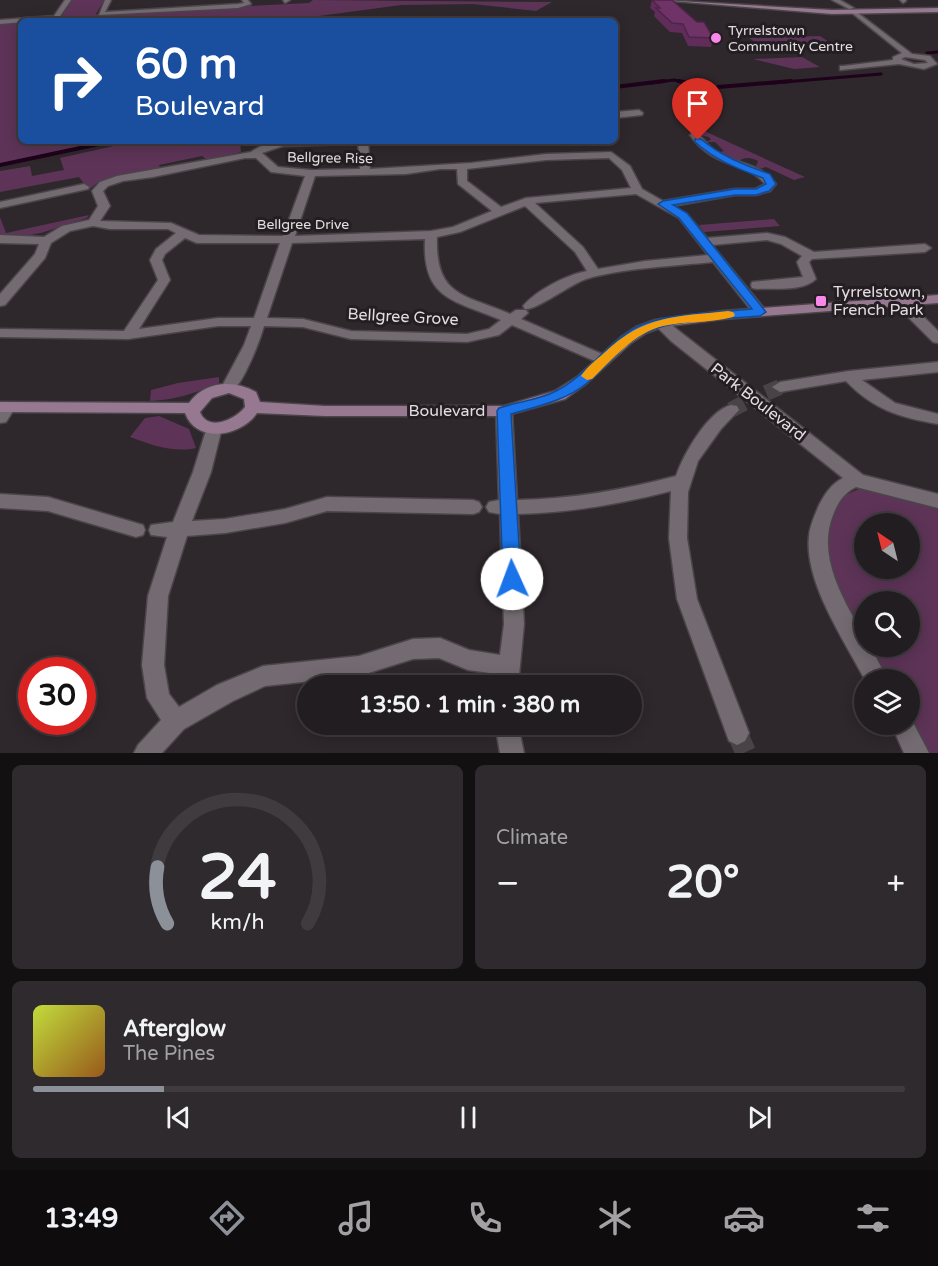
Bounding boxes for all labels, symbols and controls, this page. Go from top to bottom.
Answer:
place label: Tyrrelstown Community Centre [728,22,853,55]
marker: Tyrrelstown Community Centre [709,31,723,45]
text: 60 m [135,39,237,90]
icon: right [36,42,114,120]
pin [672,78,723,140]
icon: arrive [681,87,714,120]
text: Boulevard [135,90,265,123]
street label: Bellgree Rise [287,149,373,167]
street label: Bellgree Drive [257,216,349,233]
place label: Tyrrelstown, French Park [833,282,925,320]
marker: Tyrrelstown, French Park [814,294,828,308]
street label: Bellgree Grove [347,304,459,330]
street label: Park Boulevard [706,359,810,445]
street label: Boulevard [409,401,485,421]
north arrow [854,513,920,579]
map controls [854,513,920,735]
position arrow [480,547,544,611]
button: search [854,591,920,657]
speed limit sign: 30 [18,657,96,735]
button: layers [854,669,920,735]
text: 13:50 · 1 min · 380 m [359,692,580,718]
text: Climate [496,826,568,850]
text: 24 [198,841,277,916]
text: 20° [666,856,740,910]
text: − [496,864,520,903]
text: + [886,864,905,903]
text: km/h [211,909,264,935]
text: Afterglow [123,1016,226,1042]
text: The Pines [123,1042,215,1066]
icon: previous [162,1101,195,1134]
icon: pause [452,1101,485,1134]
icon: next [743,1101,776,1134]
icon: directions [206,1197,248,1239]
icon: music [335,1197,377,1239]
icon: phone [464,1197,506,1239]
icon: climate [594,1197,636,1239]
icon: car [723,1197,765,1239]
icon: filters [852,1197,894,1239]
text: 13:49 [44,1202,119,1235]

